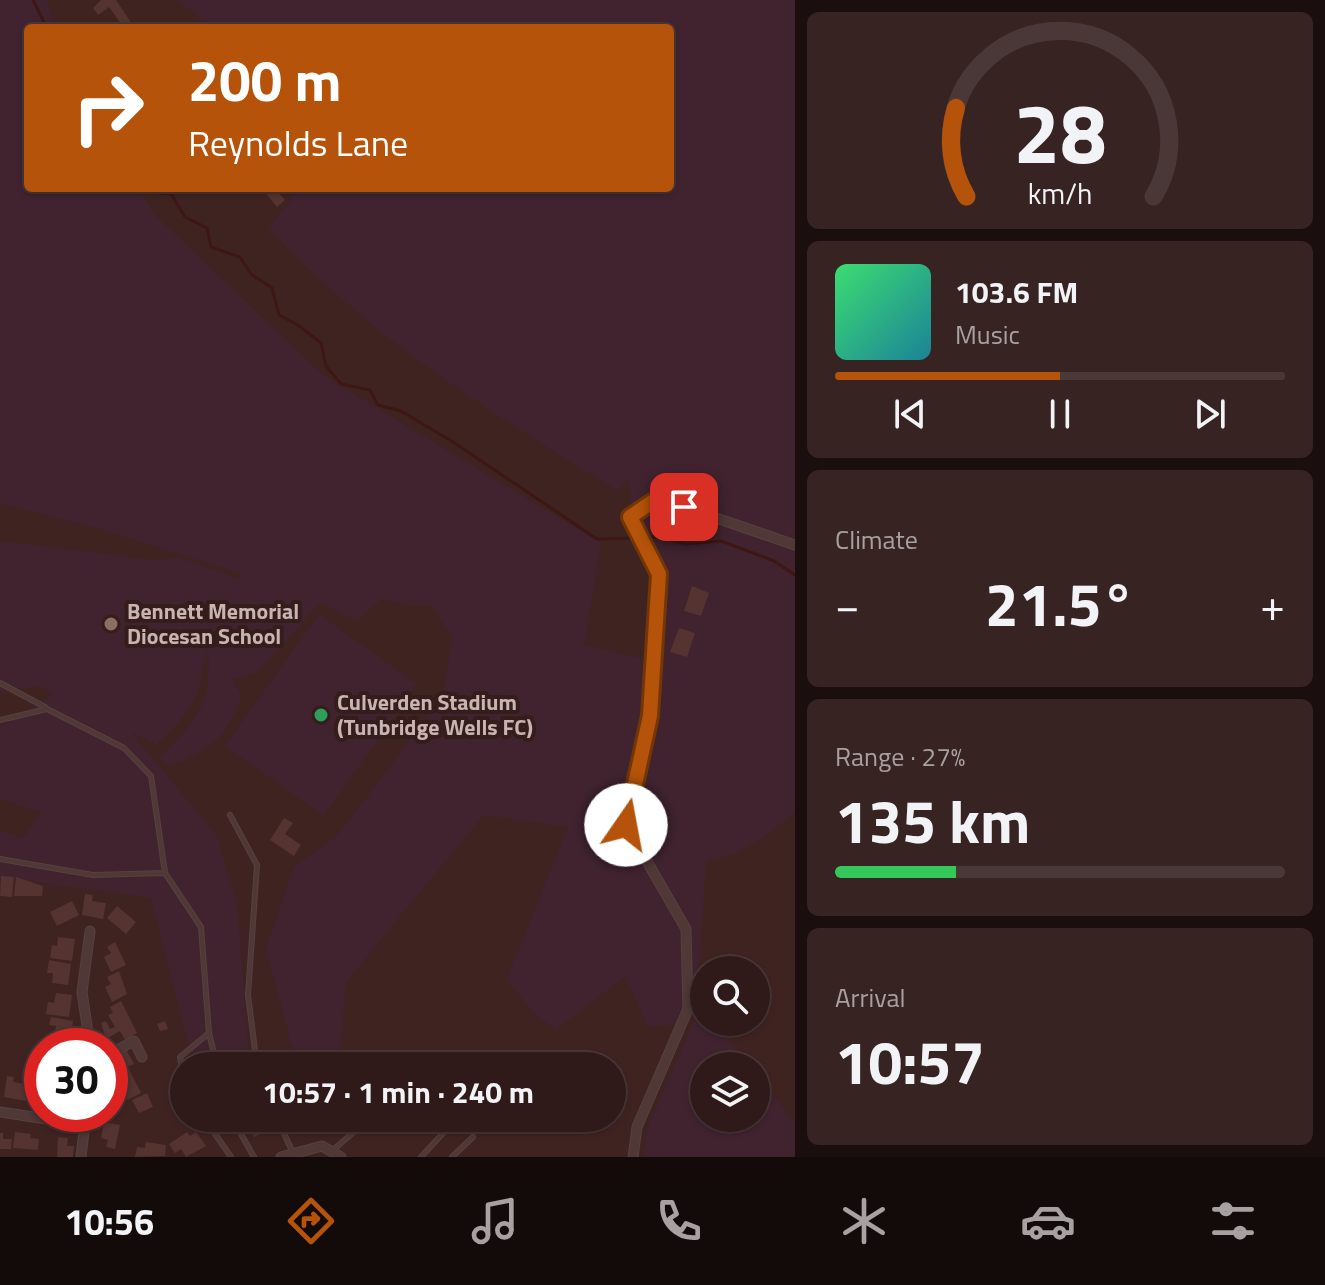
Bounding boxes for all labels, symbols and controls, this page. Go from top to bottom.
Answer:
text: 200 m [188,38,341,123]
icon: right [56,56,160,160]
text: 28 [1013,68,1107,194]
text: Reynolds Lane [188,115,408,170]
text: km/h [1028,172,1092,215]
text: 103.6 FM [955,269,1078,315]
text: Music [955,315,1020,354]
icon: previous [888,392,932,436]
icon: pause [1038,392,1082,436]
icon: next [1188,392,1232,436]
pin [650,473,718,541]
icon: arrive [662,485,706,529]
text: Climate [835,520,918,559]
text: 21.5° [985,558,1135,649]
text: − [835,571,860,638]
text: + [1260,571,1285,638]
place label: Bennett Memorial Diocesan School [127,594,299,653]
marker: Bennett Memorial Diocesan School [102,615,120,633]
place label: Culverden Stadium (Tunbridge Wells FC) [337,685,533,744]
marker: Culverden Stadium (Tunbridge Wells FC) [312,706,330,724]
text: Range · 27% [835,737,965,776]
text: 135 km [835,775,1030,866]
position arrow [584,783,668,867]
map controls [690,956,770,1132]
button: search [690,956,770,1036]
text: Arrival [835,978,906,1017]
text: 10:57 [835,1016,985,1107]
speed limit sign: 30 [24,1028,128,1132]
button: layers [690,1052,770,1132]
text: 10:57 · 1 min · 240 m [262,1069,534,1115]
icon: directions [283,1193,339,1249]
icon: music [467,1193,523,1249]
icon: phone [651,1193,707,1249]
icon: climate [836,1193,892,1249]
icon: car [1020,1193,1076,1249]
icon: filters [1205,1193,1261,1249]
text: 10:56 [64,1194,154,1249]

